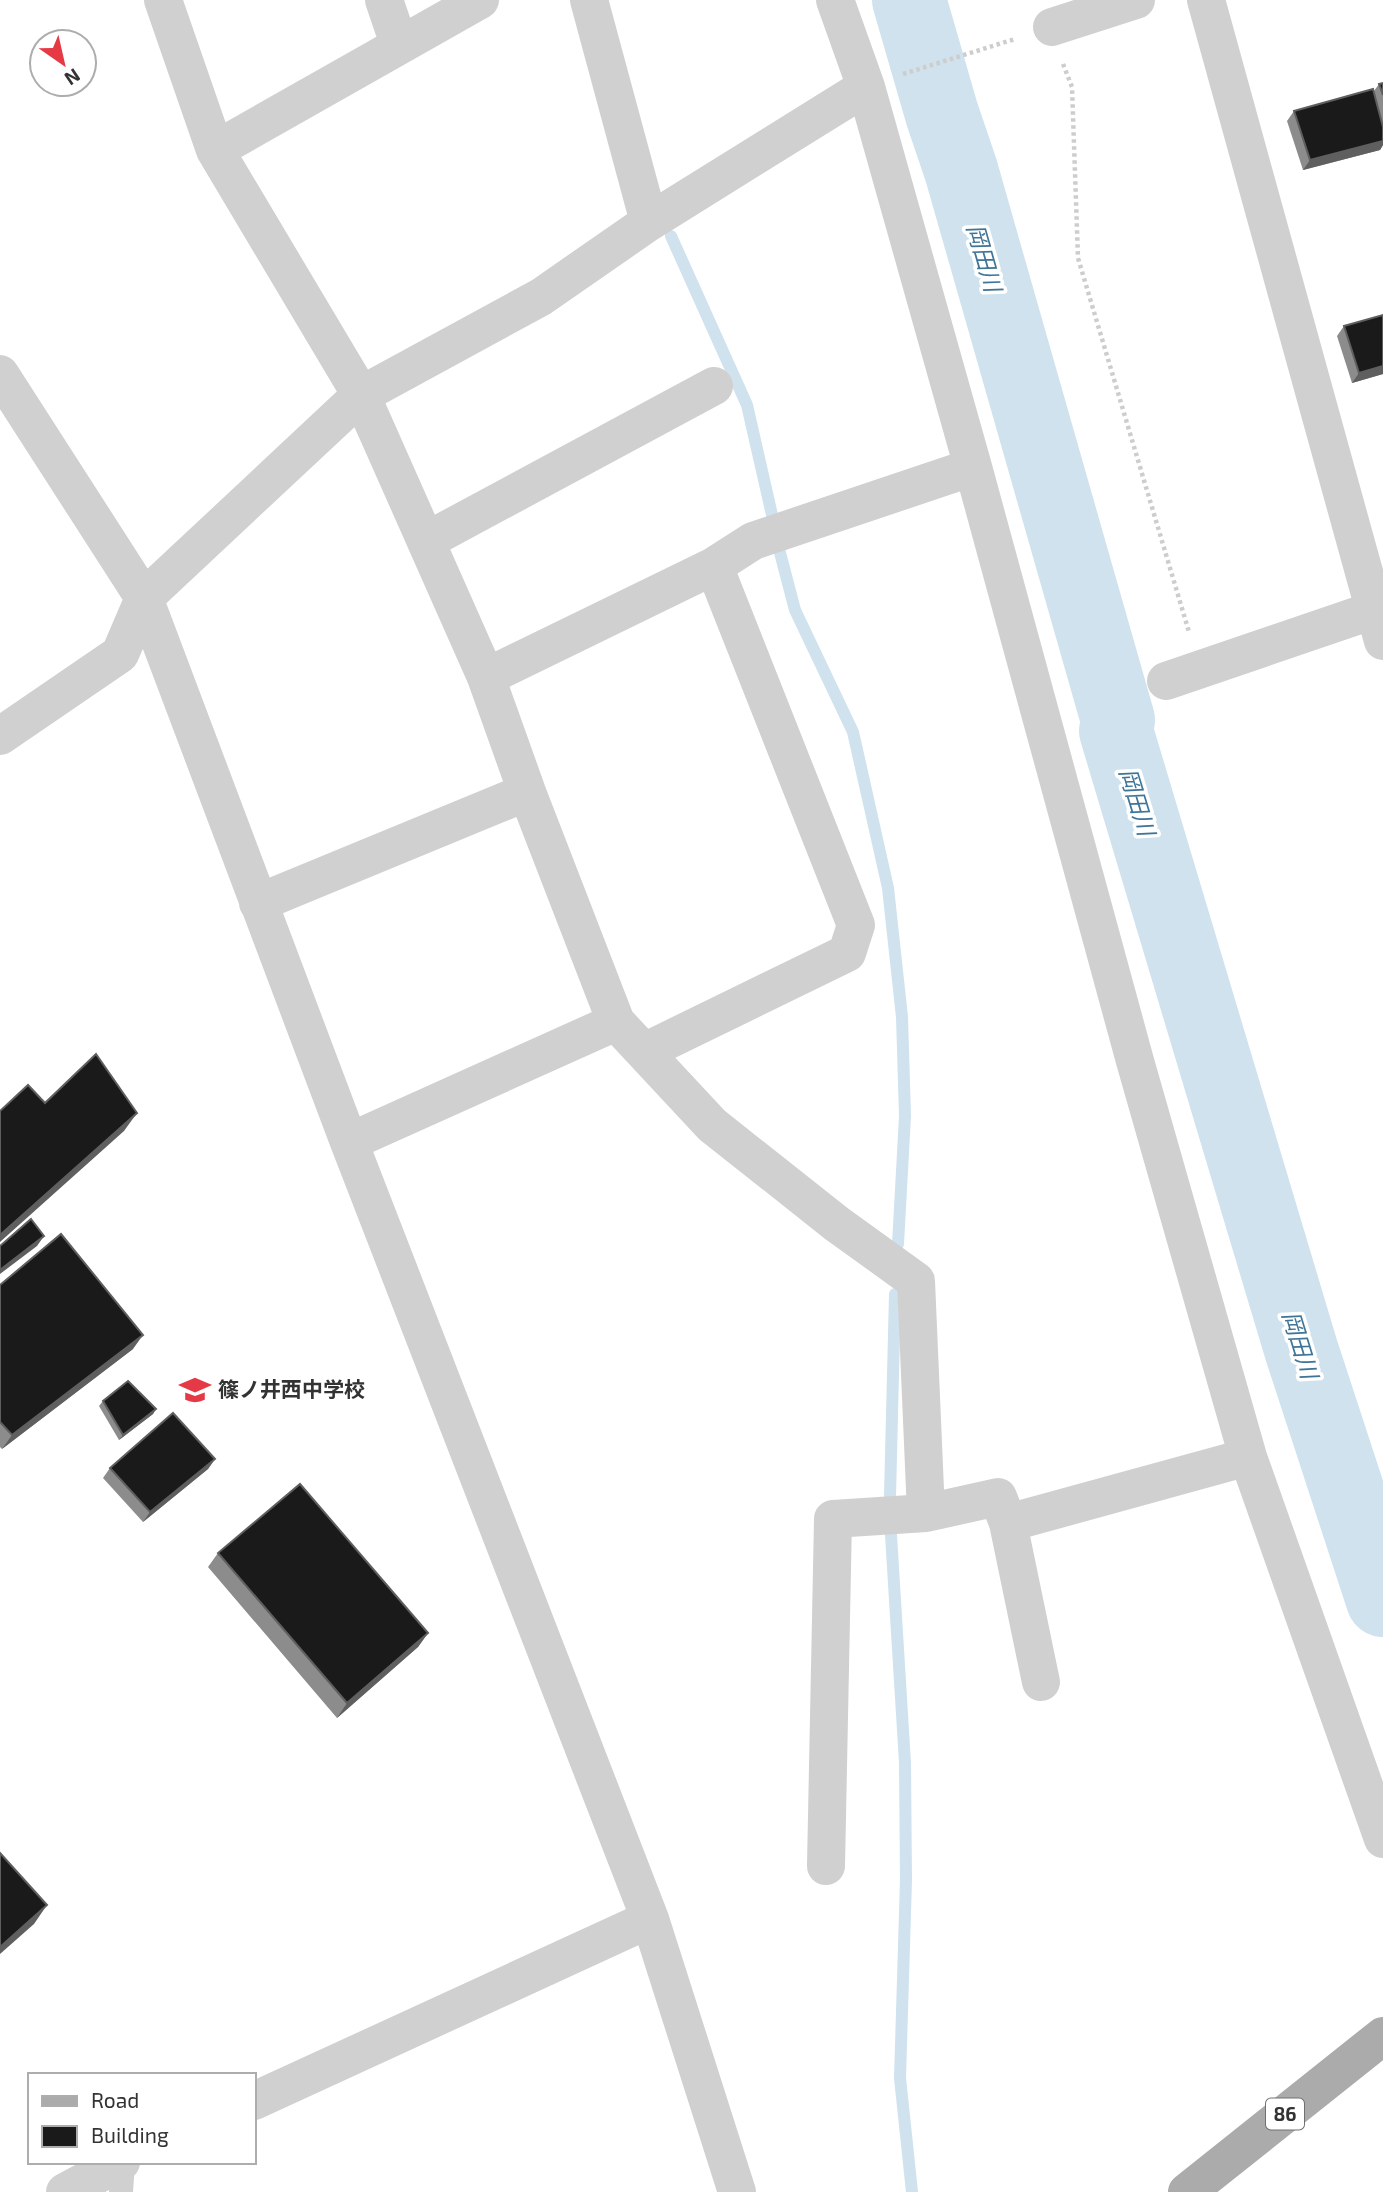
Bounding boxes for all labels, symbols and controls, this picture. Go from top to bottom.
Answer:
north arrow [28,28,98,98]
text: N [61,64,85,91]
water label: 岡田川 [962,221,1009,298]
water label: 岡田川 [1114,765,1162,842]
water label: 岡田川 [1277,1308,1325,1385]
school or university icon: 篠ノ井西中学校 [178,1373,212,1407]
place label: 篠ノ井西中学校 [218,1376,365,1401]
legend [28,2073,256,2164]
text: Road [91,2087,139,2112]
road number: 86 [1266,2098,1304,2130]
text: Building [91,2122,169,2147]

